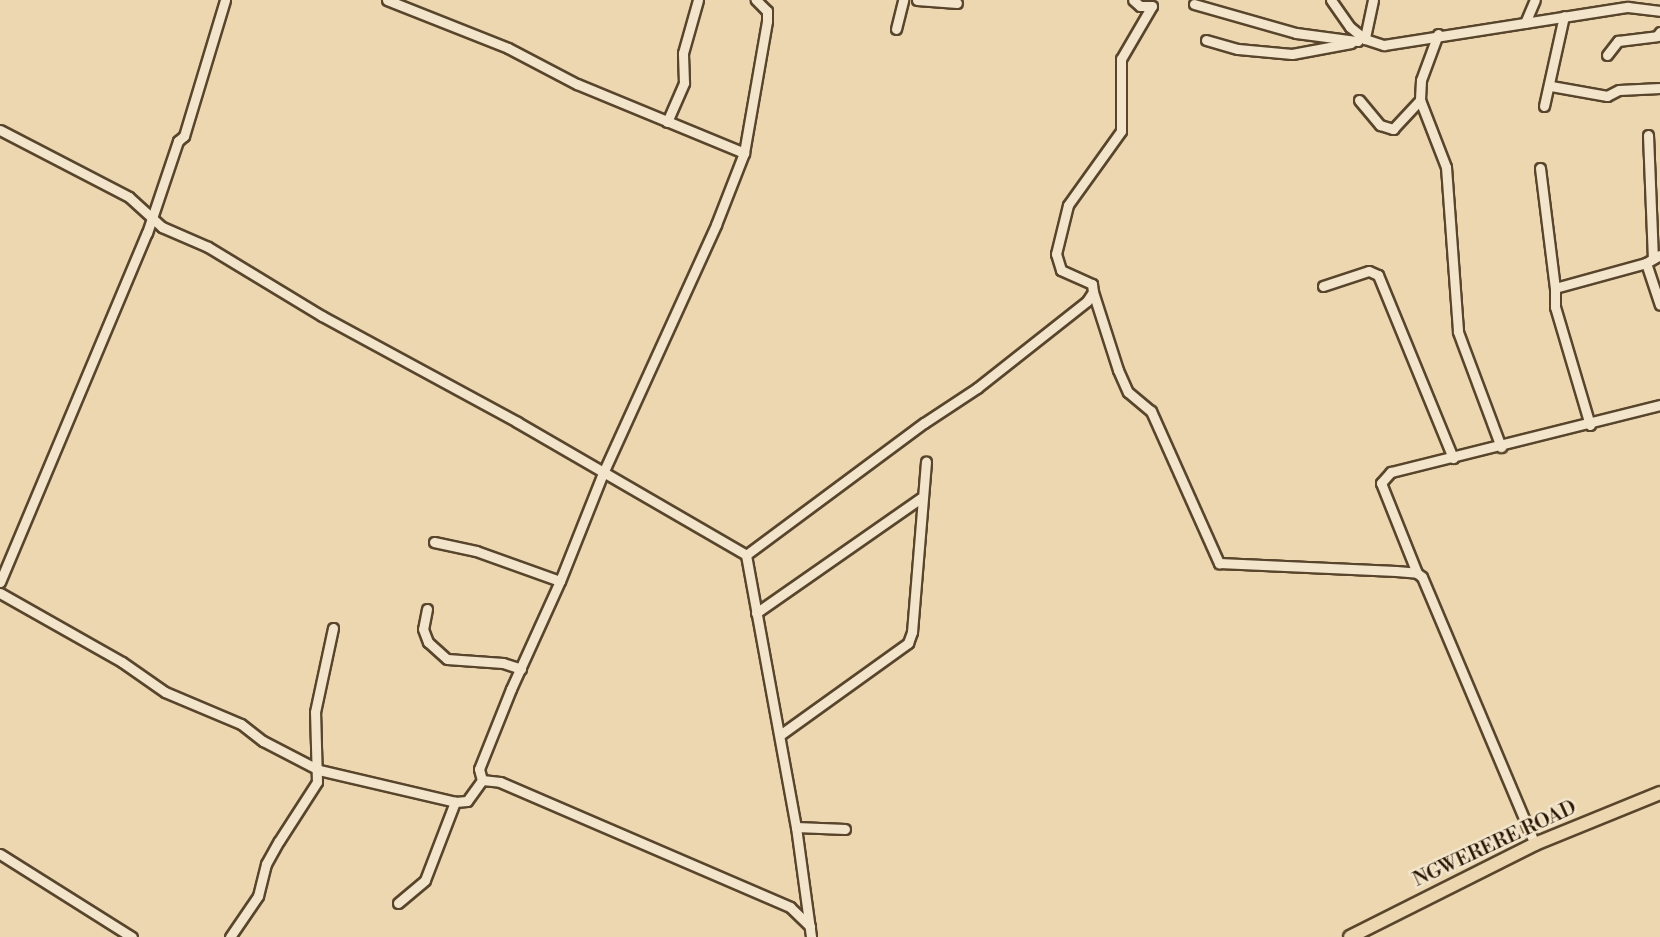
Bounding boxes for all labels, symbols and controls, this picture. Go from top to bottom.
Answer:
street label: NGWERERE ROAD [1410,796,1580,892]

